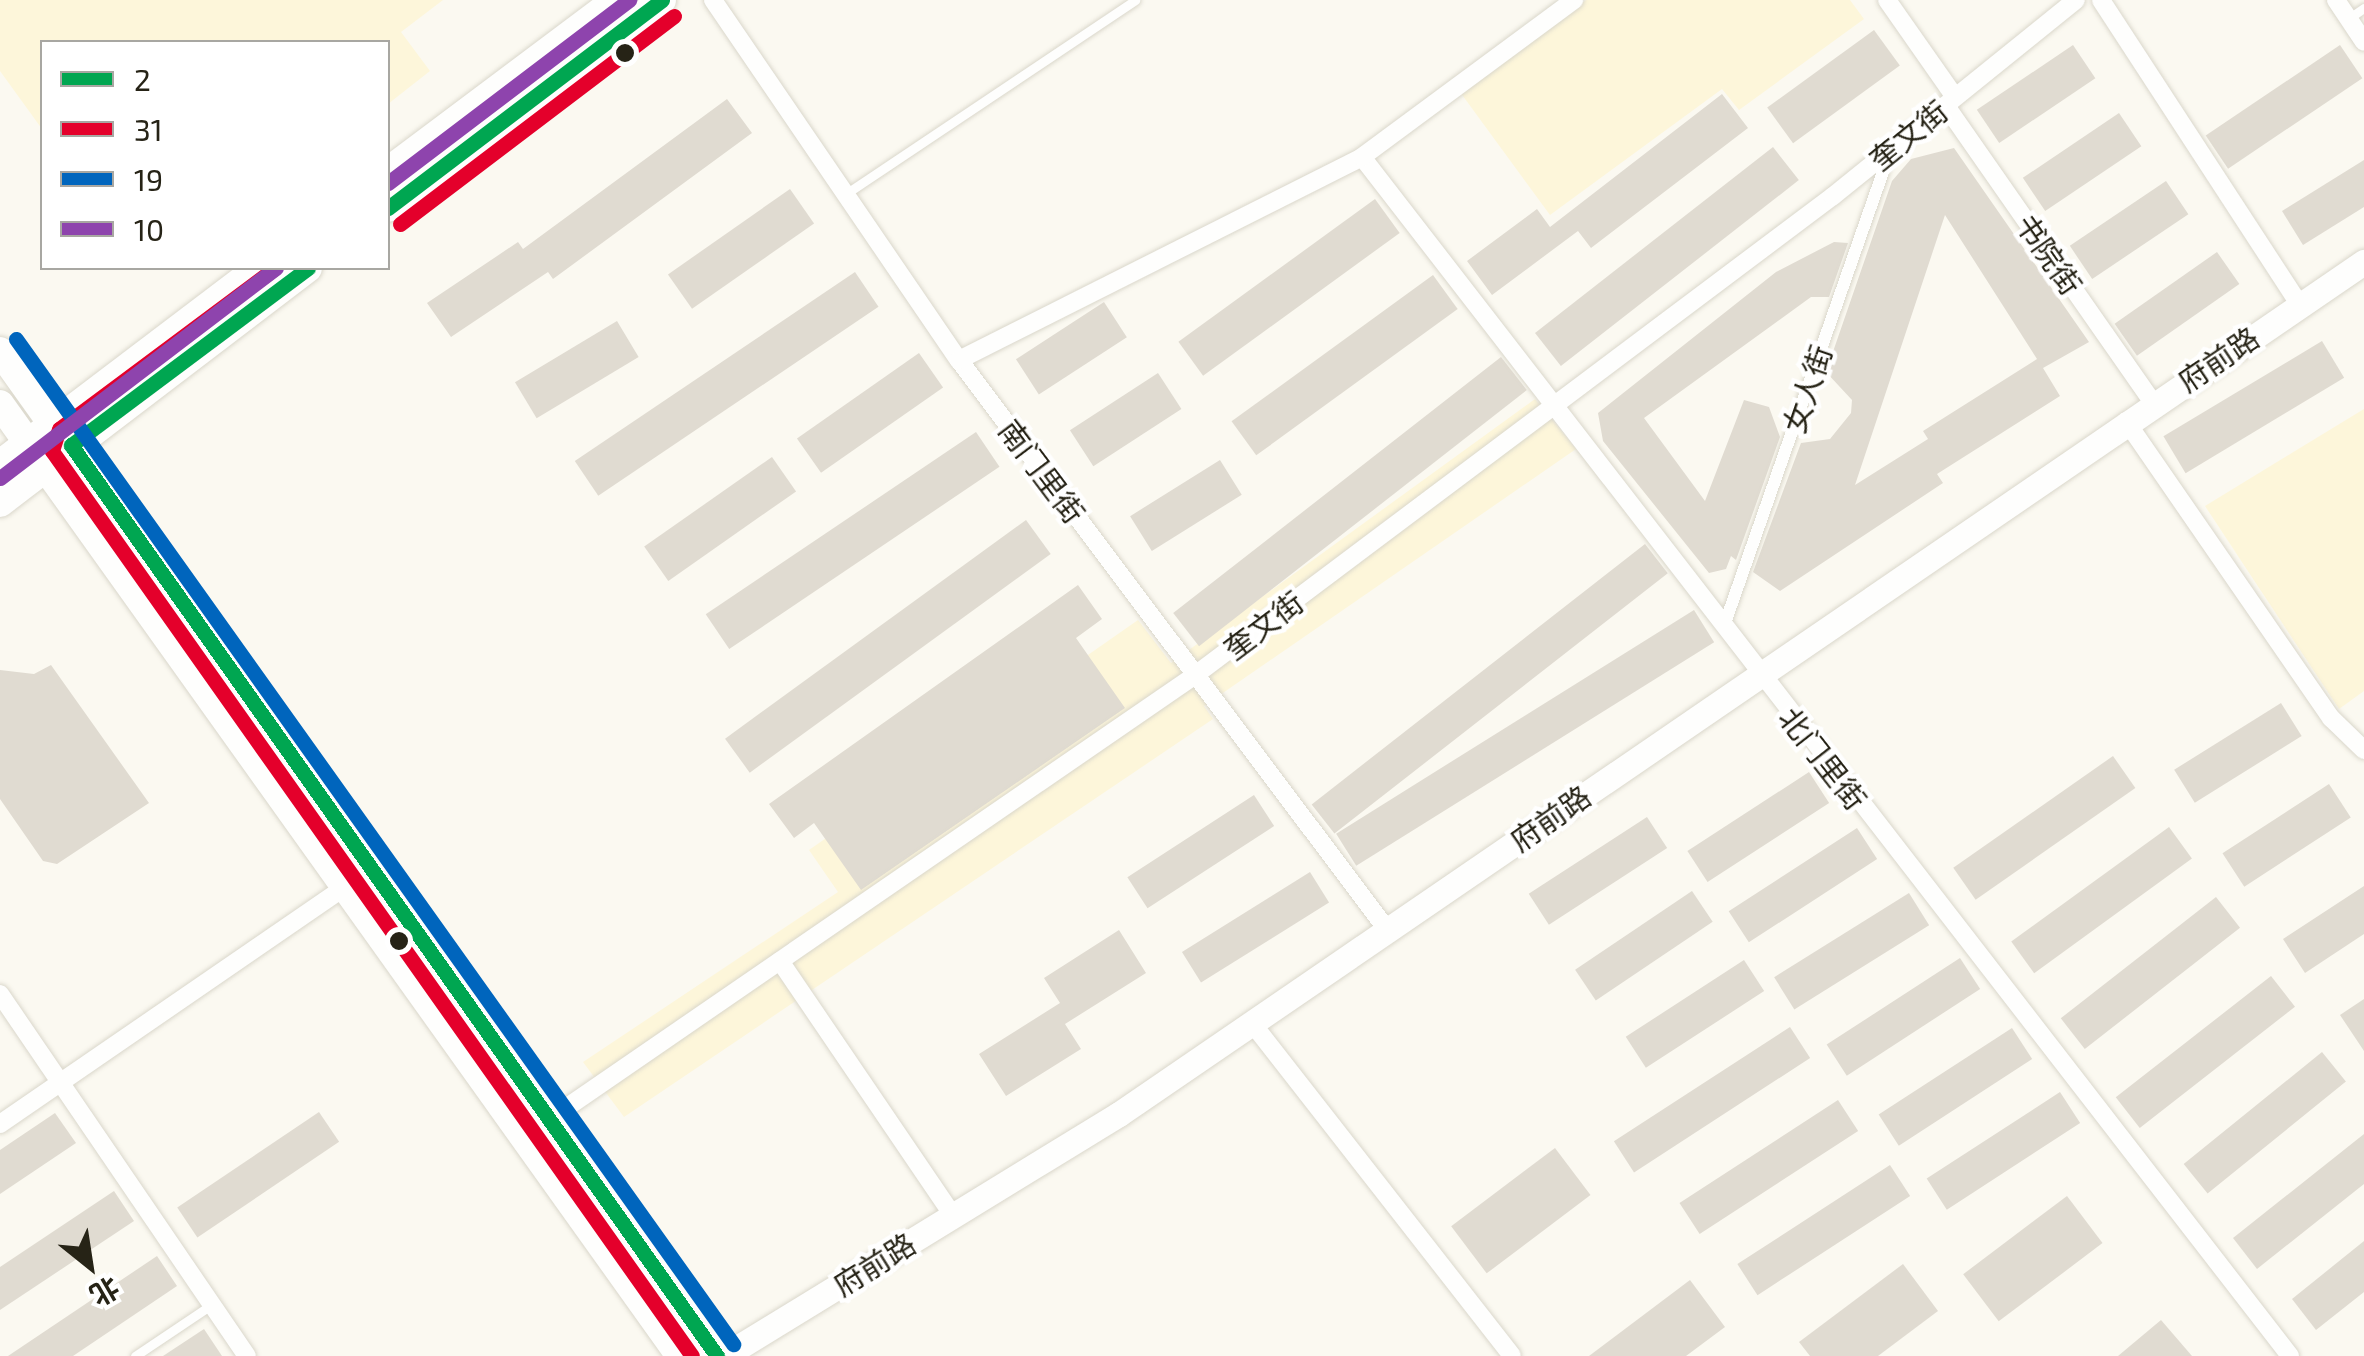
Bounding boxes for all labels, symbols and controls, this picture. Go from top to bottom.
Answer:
legend [40,40,390,270]
unlabelled marker [615,43,635,63]
text: 2 [134,61,151,97]
street label: 奎文街 [1862,93,1954,177]
text: 31 [134,111,163,147]
text: 19 [134,161,163,197]
street label: 书院街 [2008,207,2090,301]
text: 10 [134,211,164,247]
street label: 府前路 [2171,319,2265,399]
street label: 女人街 [1775,341,1839,437]
street label: 南门里街 [992,412,1092,530]
street label: 奎文街 [1216,584,1310,666]
street label: 北门里街 [1772,700,1874,816]
street label: 府前路 [1503,777,1597,859]
unlabelled marker [389,931,409,951]
north arrow [40,1216,140,1316]
street label: 府前路 [826,1225,922,1303]
text: 北 [84,1270,126,1314]

